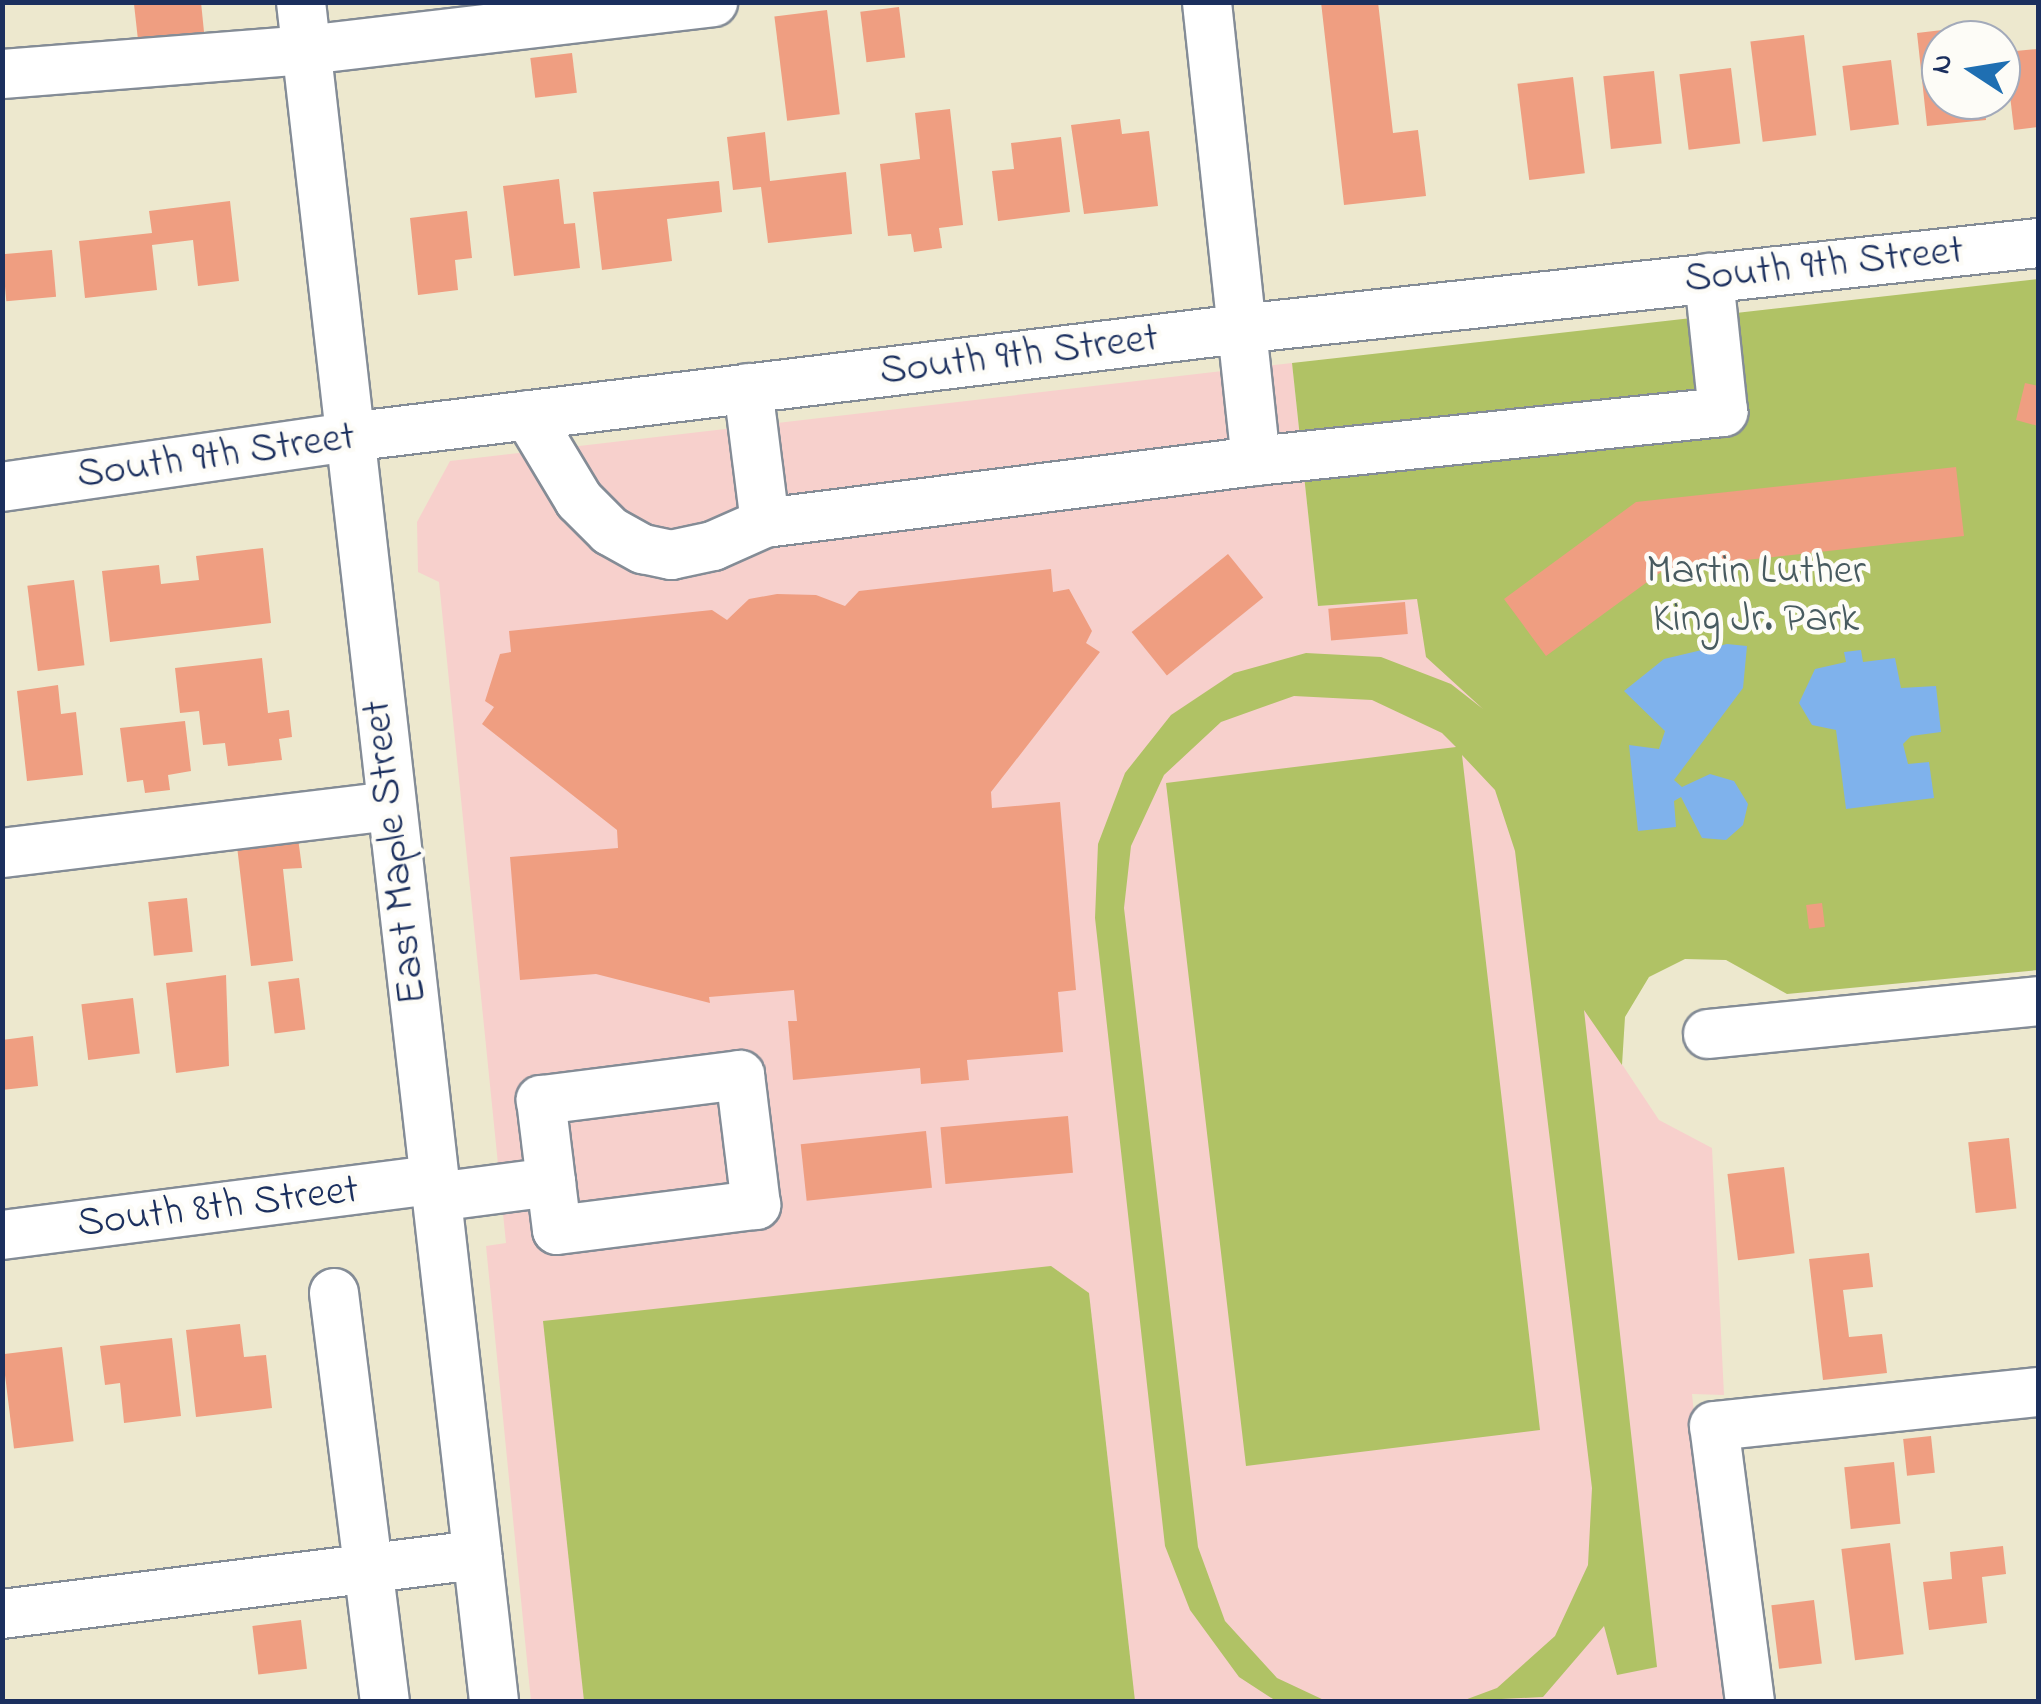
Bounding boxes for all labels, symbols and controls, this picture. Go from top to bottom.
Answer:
north arrow [1921,20,2021,120]
text: N [1921,51,1965,78]
street label: South 9th Street [1682,226,1966,306]
street label: South 9th Street [877,314,1161,398]
street label: South 9th Street [74,413,358,501]
park label: Martin Luther King Jr. Park [1646,547,1866,646]
street label: East Maple Street [352,697,440,1007]
street label: South 8th Street [74,1166,362,1250]

